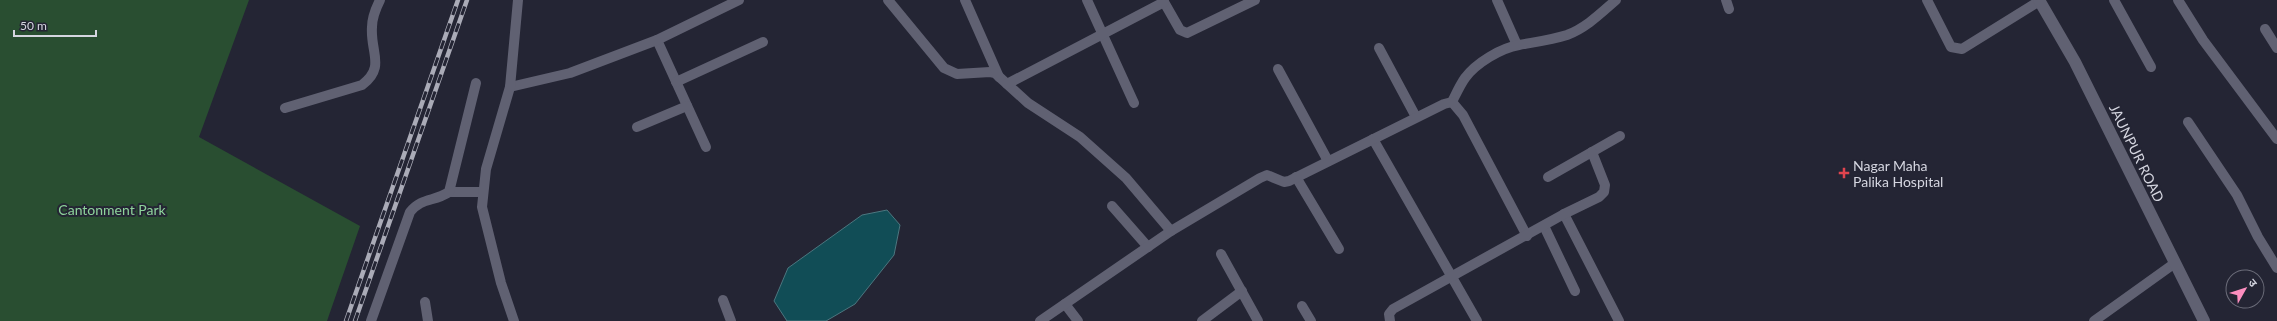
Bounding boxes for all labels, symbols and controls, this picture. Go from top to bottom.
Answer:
scale bar [14,12,96,38]
text: 50 m [20,18,47,33]
street label: JAUNPUR ROAD [2106,101,2168,205]
place label: Nagar Maha Palika Hospital [1853,157,1943,190]
marker: Nagar Maha Palika Hospital [1838,167,1850,179]
park label: Cantonment Park [58,201,167,218]
north arrow [2225,269,2265,309]
text: उ [2246,276,2261,289]

